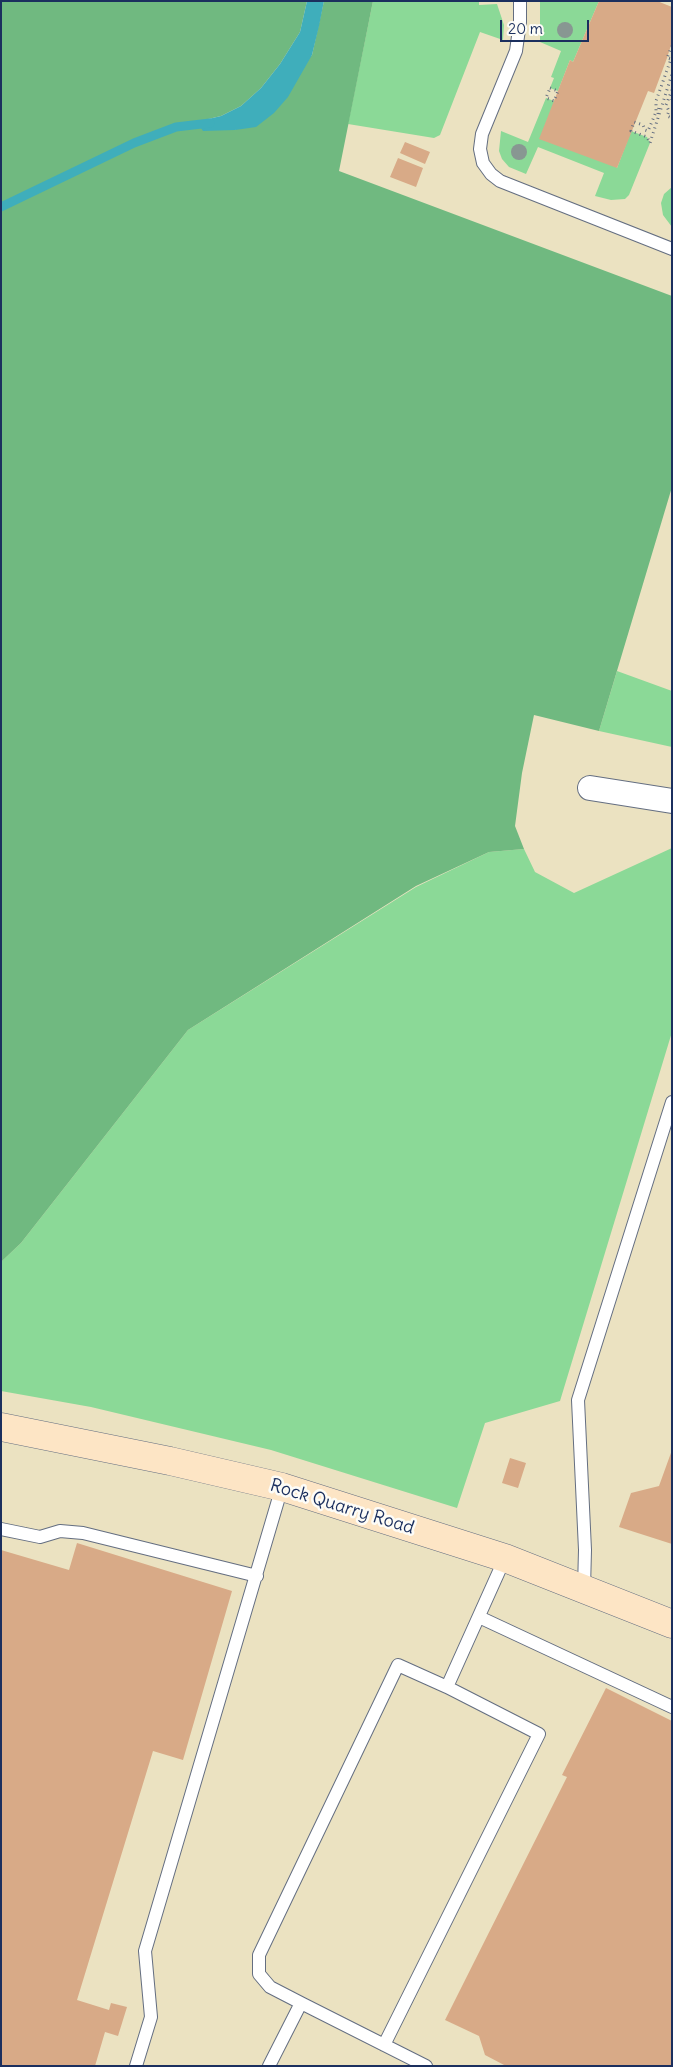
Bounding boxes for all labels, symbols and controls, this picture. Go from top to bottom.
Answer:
scale bar [503,10,592,42]
text: 20 m [508,19,543,38]
street label: Rock Quarry Road [267,1475,417,1539]

